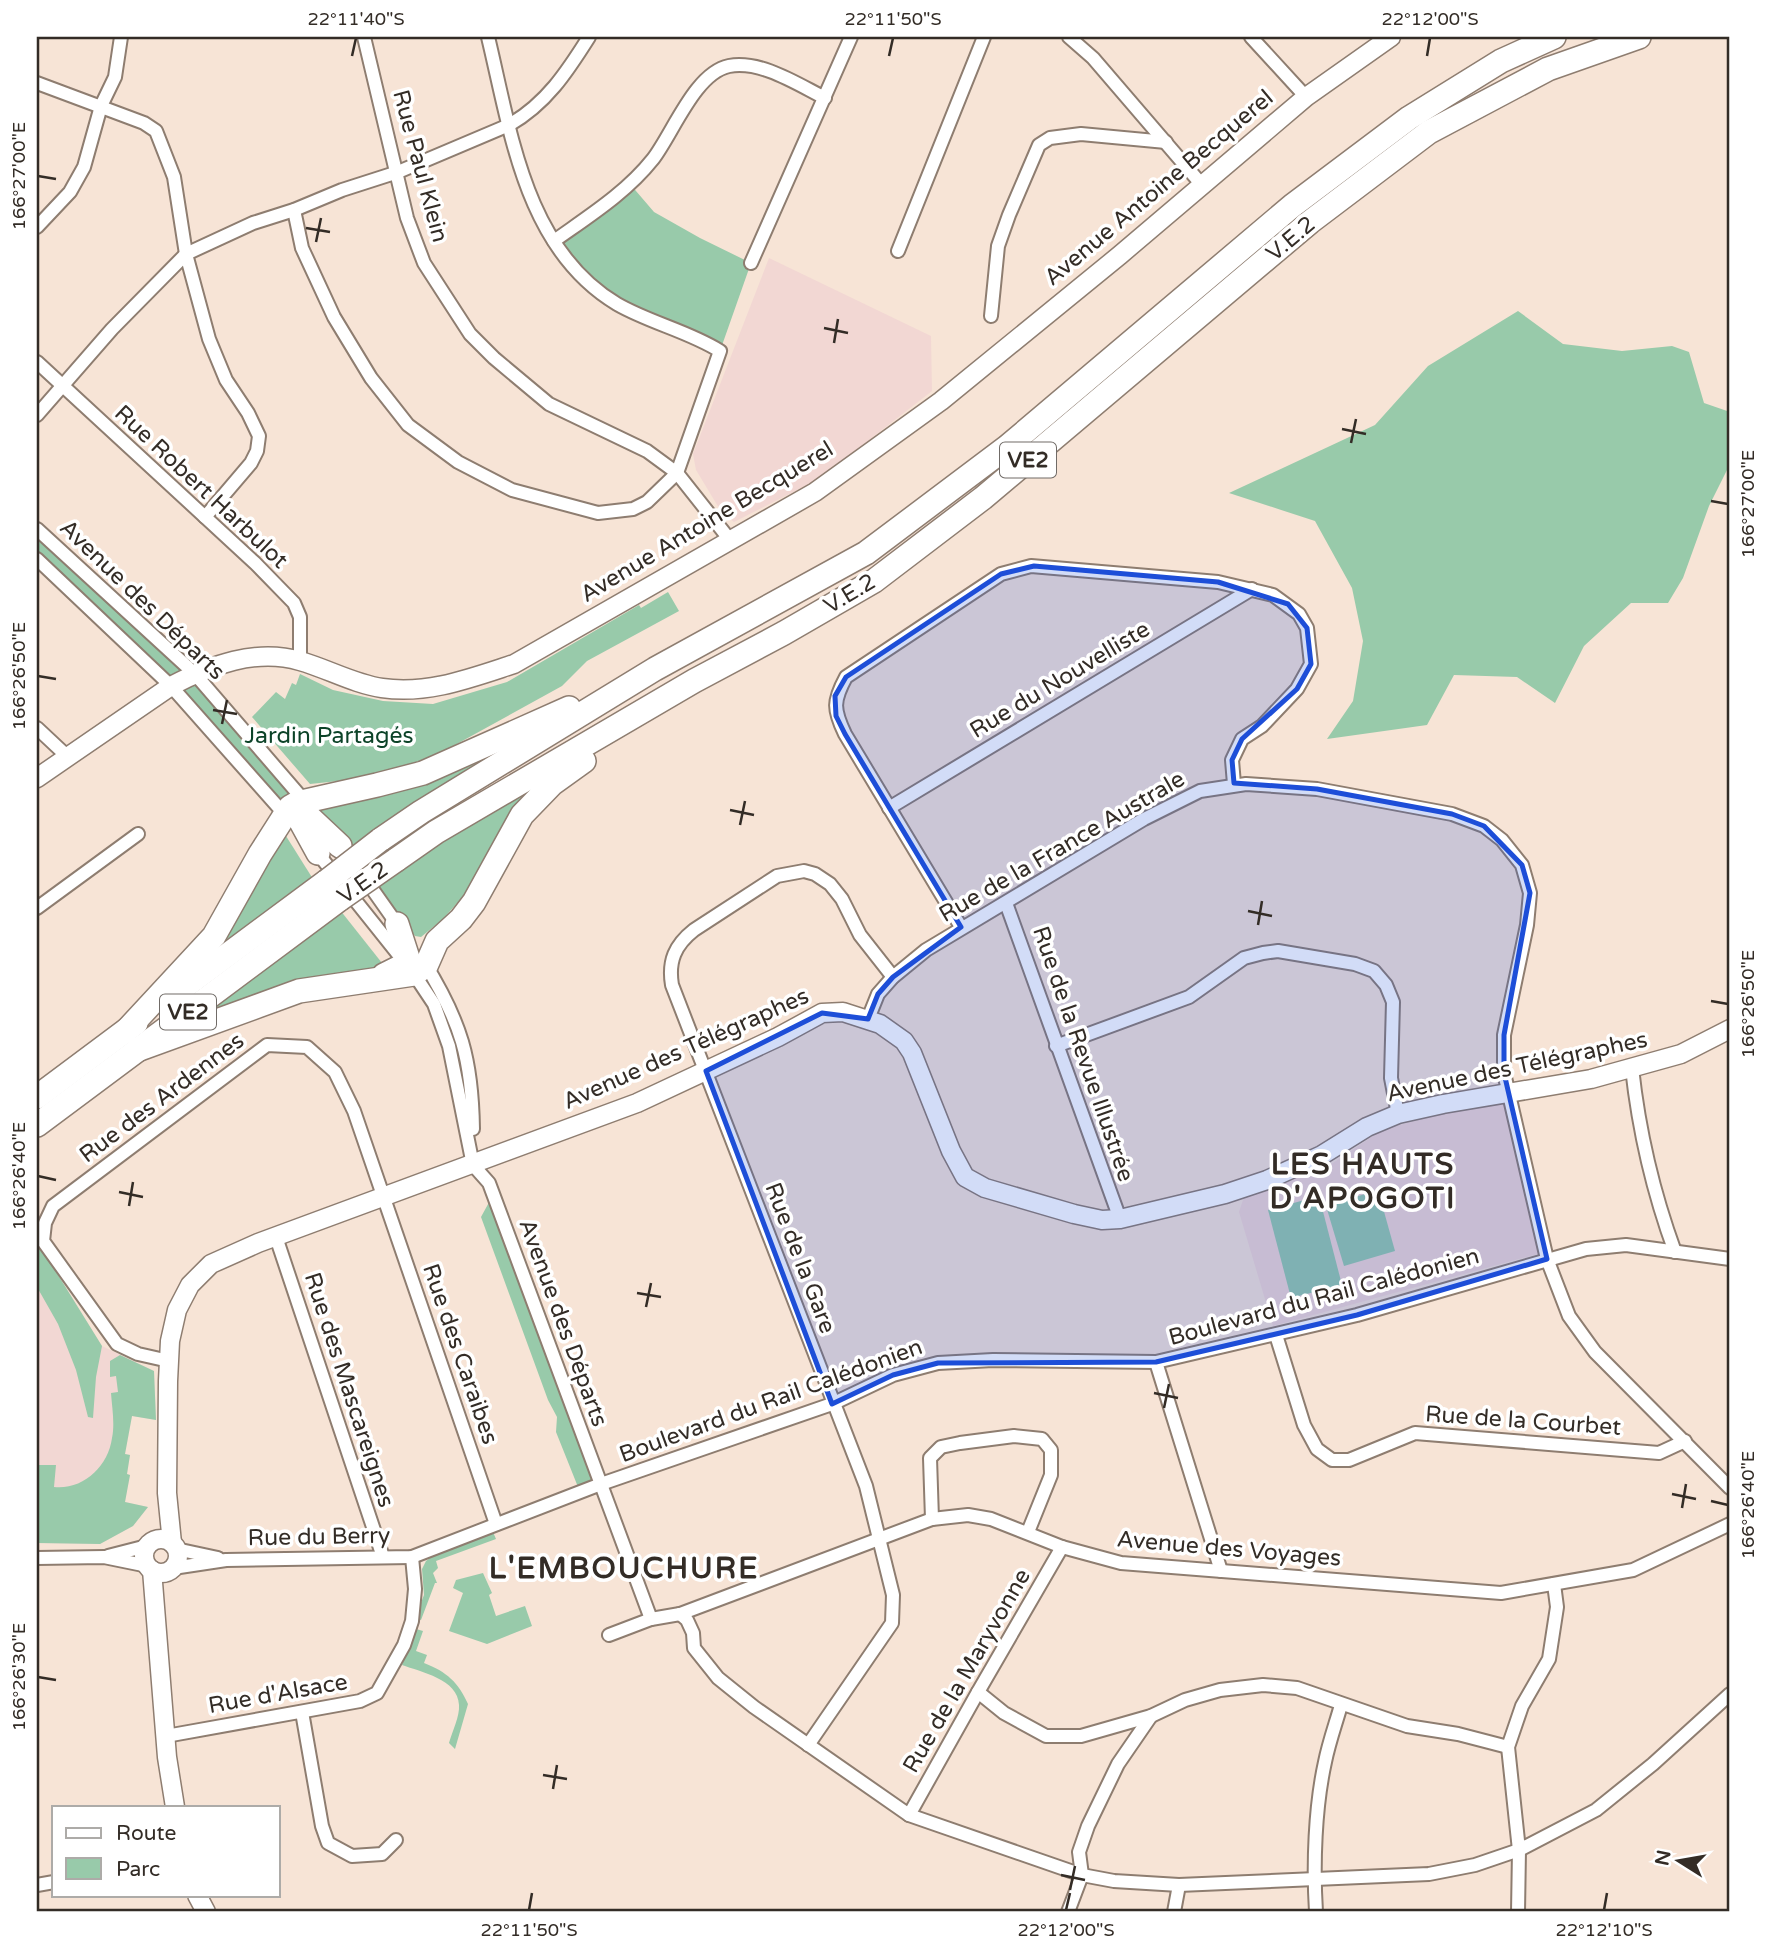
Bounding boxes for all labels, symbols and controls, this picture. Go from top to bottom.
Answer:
text: 22°11'40"S [307,8,405,30]
text: 22°11'50"S [844,8,942,30]
text: 22°12'00"S [1381,8,1479,30]
street label: Avenue Antoine Becquerel [1039,84,1279,292]
street label: Rue Paul Klein [386,87,454,245]
text: 166°27'00"E [8,122,30,230]
street label: V.E.2 [1261,210,1321,268]
street label: Rue Robert Harbulot [108,399,294,575]
street label: Avenue Antoine Becquerel [575,435,839,609]
road number: VE2 [1000,442,1056,477]
text: 166°27'00"E [1737,450,1759,558]
street label: Avenue des Départs [54,514,230,686]
street label: V.E.2 [819,568,881,620]
street label: Rue du Nouvelliste [965,615,1155,745]
text: 166°26'50"E [8,622,30,730]
park label: Jardin Partagés [244,722,414,750]
street label: Rue de la France Australe [934,765,1190,929]
street label: V.E.2 [332,856,394,910]
street label: Rue de la Revue Illustrée [1026,923,1140,1185]
text: 166°26'50"E [1737,950,1759,1058]
street label: Avenue des Télégraphes [559,982,813,1116]
road number: VE2 [160,995,216,1030]
street label: Avenue des Télégraphes [1384,1026,1650,1108]
street label: Rue des Ardennes [74,1027,250,1169]
text: 166°26'40"E [8,1122,30,1230]
district label: LES HAUTS D'APOGOTI [1269,1146,1457,1217]
street label: Rue de la Gare [758,1179,842,1337]
street label: Avenue des Départs [512,1215,614,1431]
street label: Boulevard du Rail Calédonien [1166,1242,1482,1352]
street label: Rue des Caraibes [416,1260,504,1448]
street label: Rue des Mascareignes [298,1269,400,1511]
street label: Boulevard du Rail Calédonien [616,1333,926,1469]
street label: Rue de la Courbet [1424,1400,1622,1442]
text: 166°26'40"E [1737,1451,1759,1559]
street label: Rue du Berry [247,1522,391,1552]
street label: Avenue des Voyages [1116,1525,1342,1573]
district label: L'EMBOUCHURE [489,1550,759,1587]
street label: Rue de la Maryvonne [897,1564,1037,1778]
text: 166°26'30"E [8,1623,30,1731]
street label: Rue d'Alsace [206,1668,350,1720]
legend [52,1806,280,1896]
text: Route [116,1821,176,1846]
north arrow [1644,1826,1714,1896]
text: N [1651,1848,1676,1868]
text: Parc [116,1857,160,1882]
text: 22°11'50"S [480,1919,578,1941]
text: 22°12'00"S [1017,1919,1115,1941]
text: 22°12'10"S [1555,1919,1653,1941]

